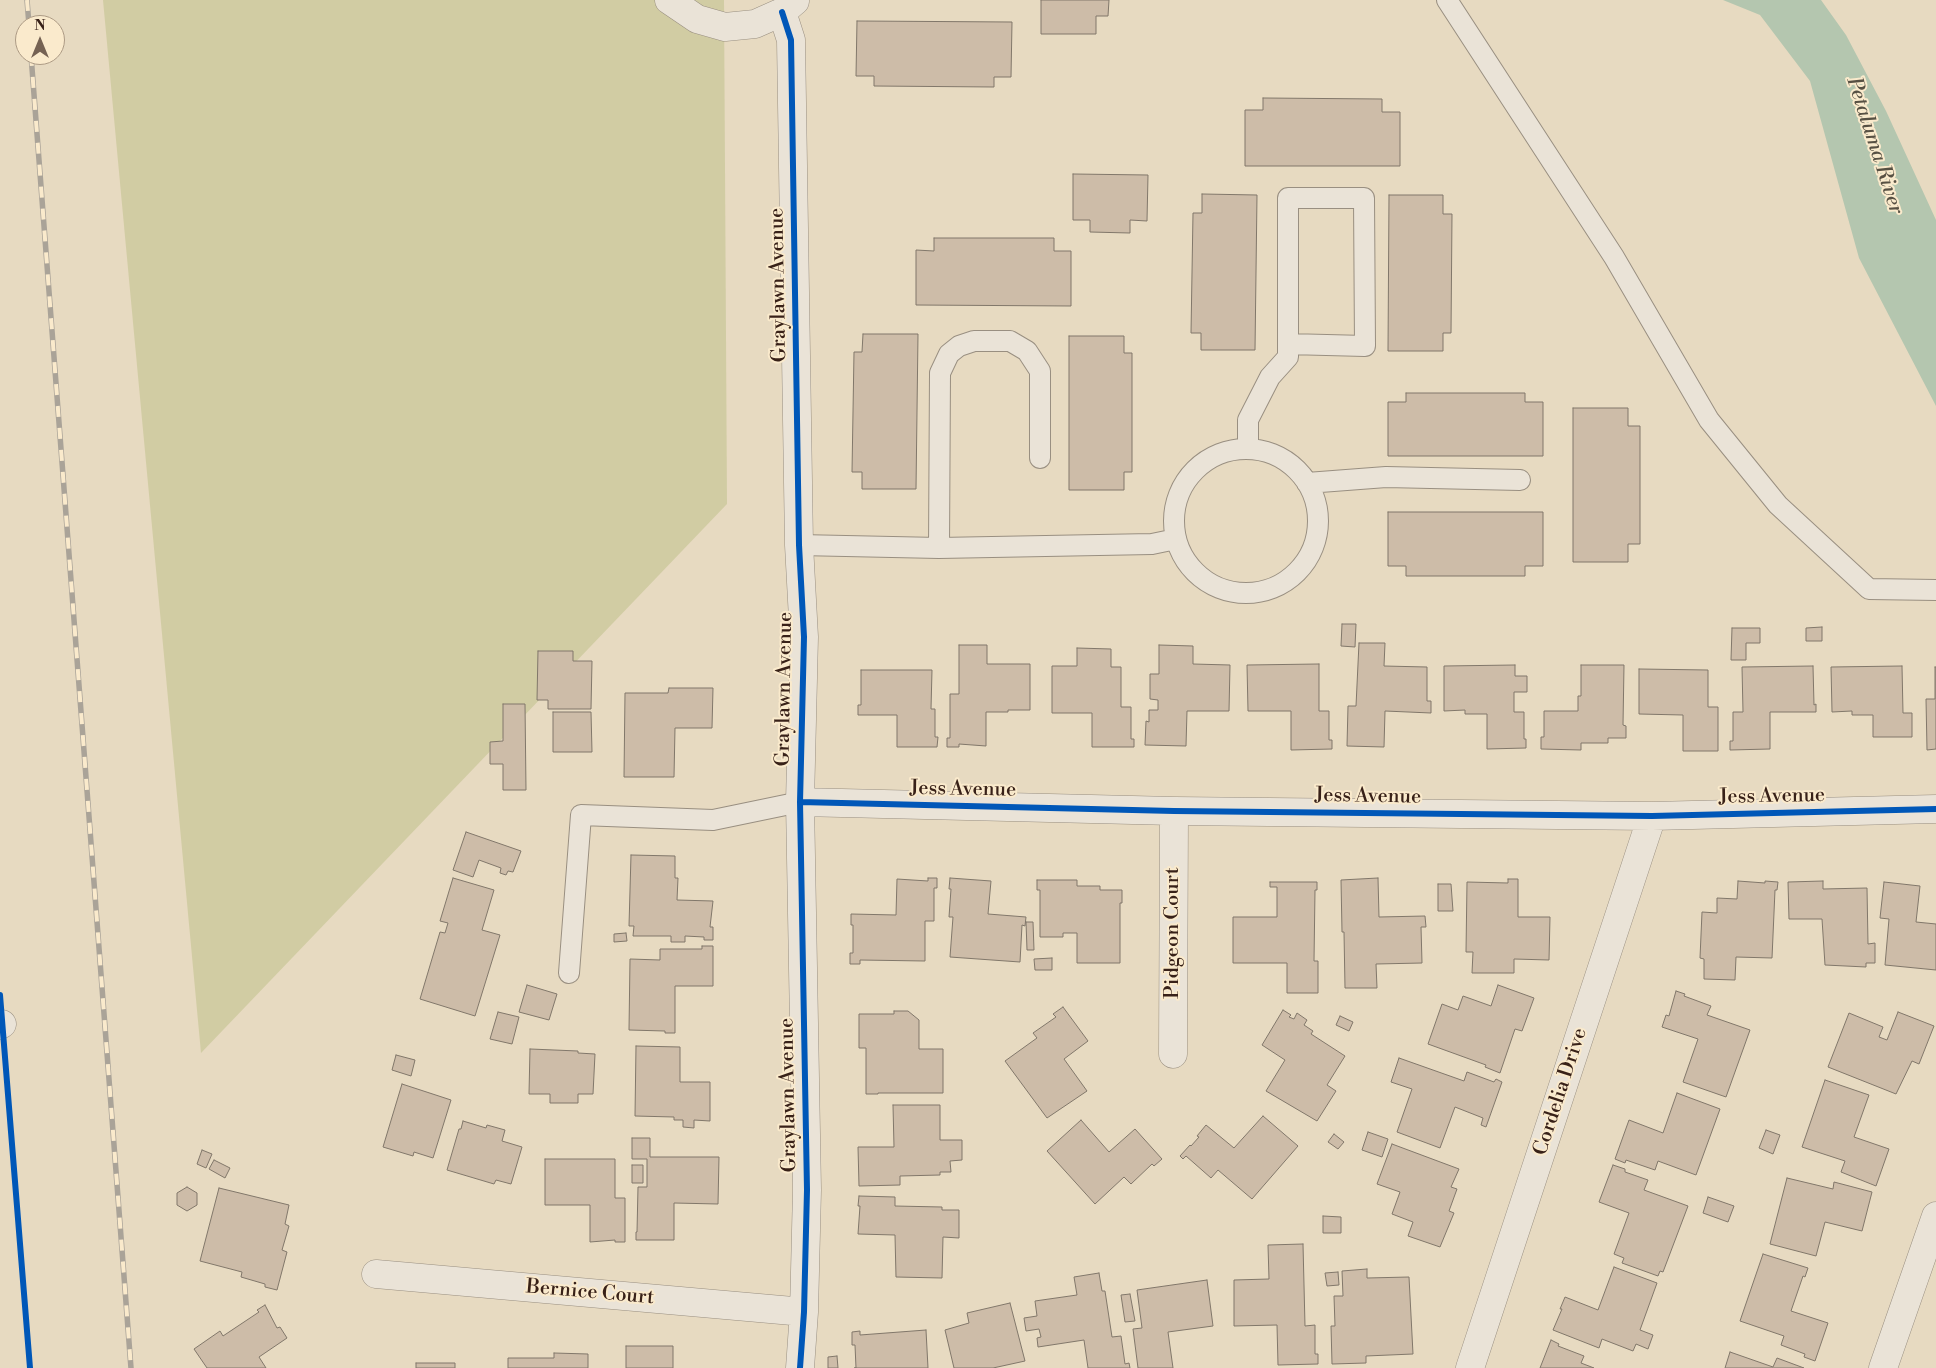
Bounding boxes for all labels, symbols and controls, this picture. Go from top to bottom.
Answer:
north arrow [15,15,65,65]
text: N [34,17,46,35]
water label: Petaluma River [1840,74,1908,218]
street label: Graylawn Avenue [766,207,792,363]
street label: Graylawn Avenue [772,611,798,767]
street label: Jess Avenue [910,777,1016,803]
street label: Jess Avenue [1315,784,1421,810]
street label: Jess Avenue [1719,784,1825,810]
street label: Pidgeon Court [1161,867,1185,999]
street label: Graylawn Avenue [776,1017,802,1173]
street label: Cordelia Drive [1529,1025,1593,1159]
street label: Bernice Court [525,1275,655,1311]

